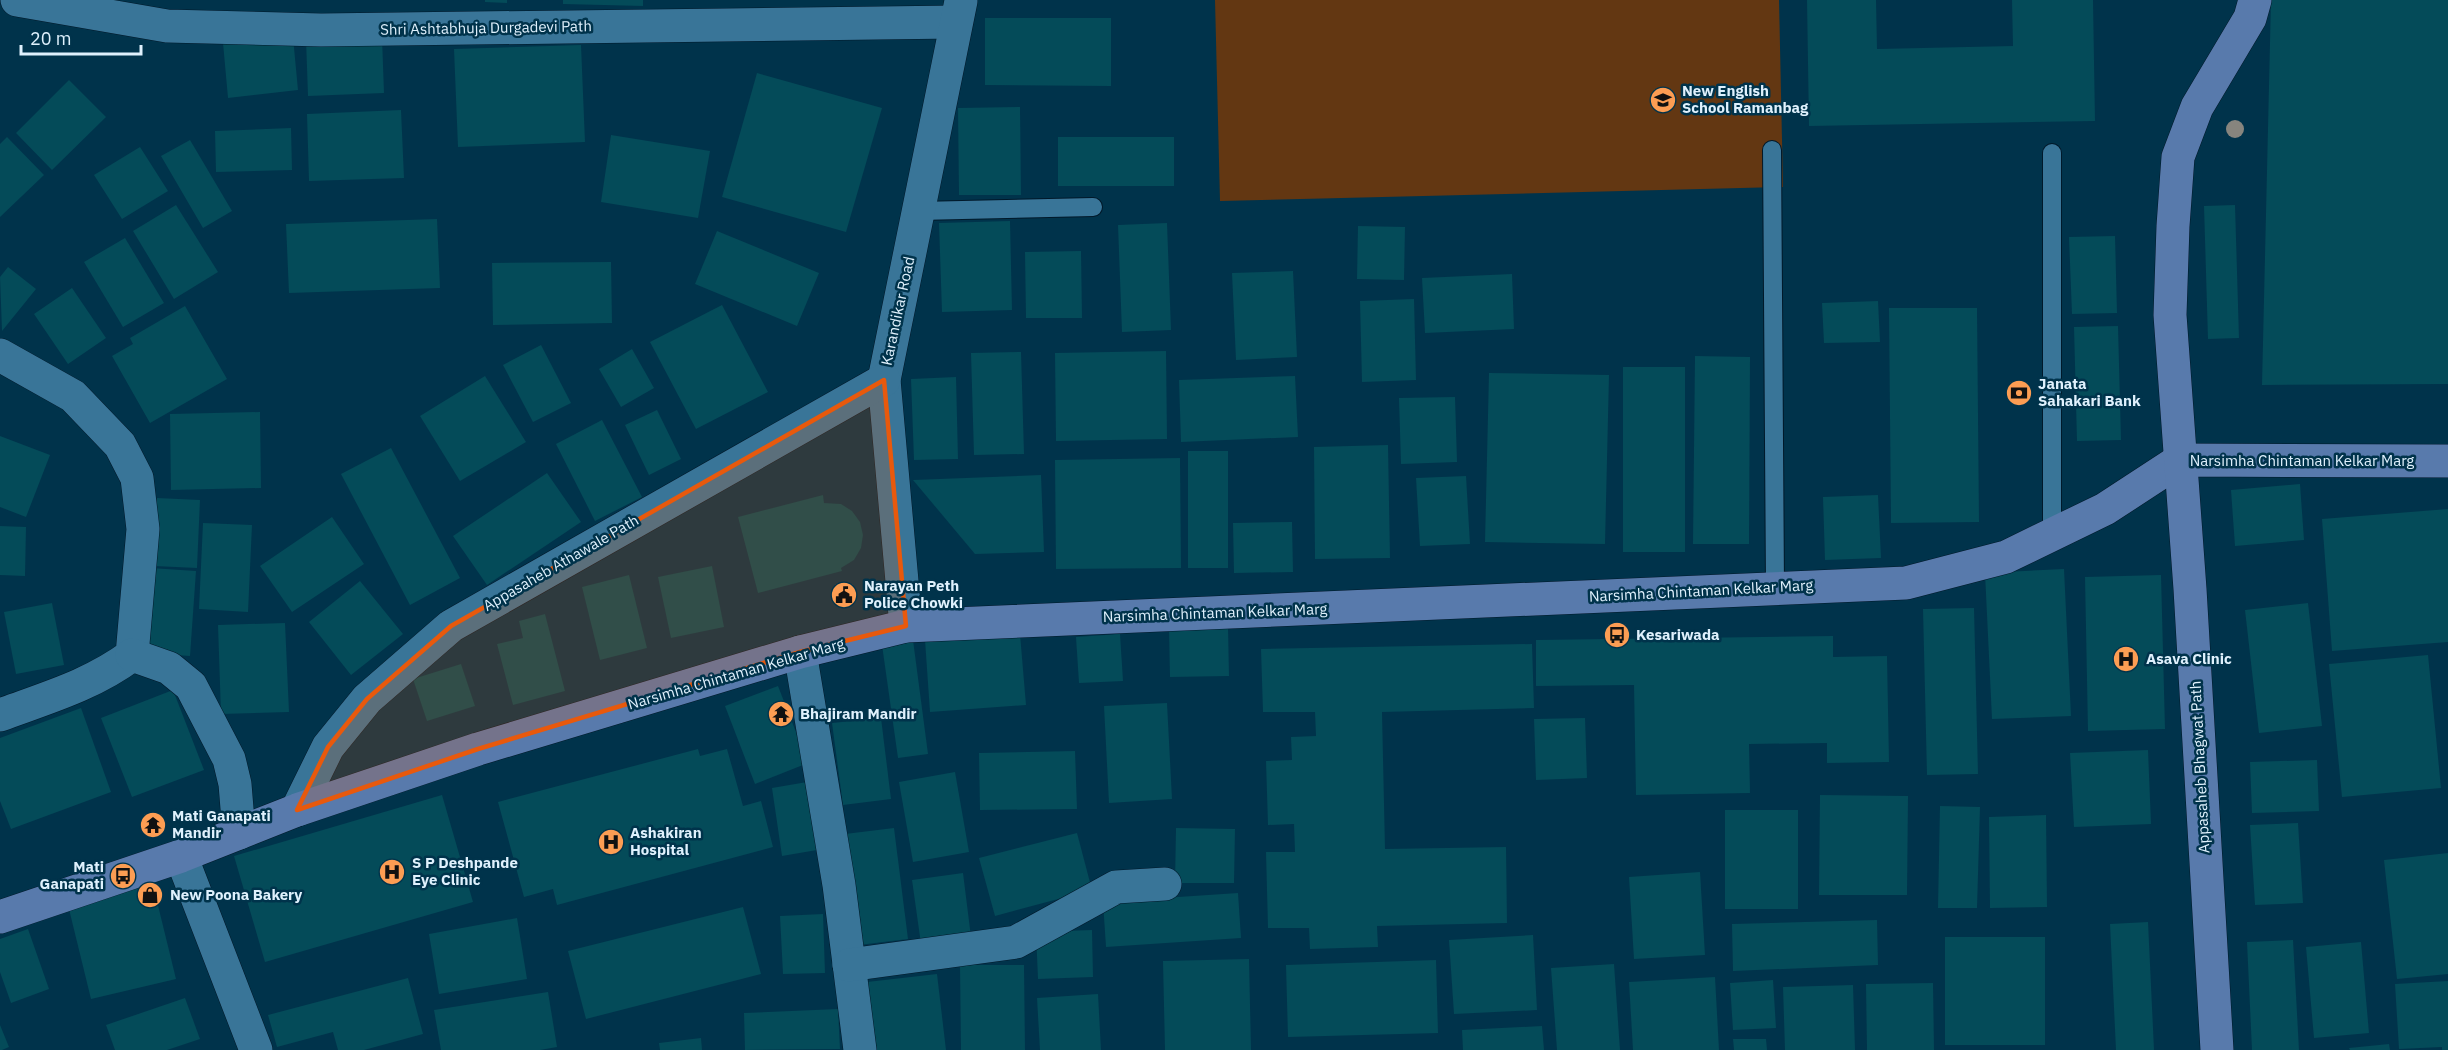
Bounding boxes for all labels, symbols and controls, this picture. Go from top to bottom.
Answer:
street label: Shri Ashtabhuja Durgadevi Path [380,16,592,39]
scale bar [21,18,141,56]
text: 20 m [30,27,72,50]
place label: New English School Ramanbag [1682,81,1809,117]
school or university icon: New English School Ramanbag [1648,85,1678,115]
street label: Karandikar Road [877,255,918,367]
place label: Janata Sahakari Bank [2038,374,2141,410]
bank icon: Janata Sahakari Bank [2004,378,2034,408]
street label: Narsimha Chintaman Kelkar Marg [2190,451,2414,470]
street label: Appasaheb Athawale Path [480,510,642,615]
street label: Narsimha Chintaman Kelkar Marg [1588,575,1814,606]
place label: Narayan Peth Police Chowki [864,576,963,612]
public building icon: Narayan Peth Police Chowki [829,580,859,610]
street label: Narsimha Chintaman Kelkar Marg [1102,599,1328,626]
bus stop icon: Kesariwada [1602,620,1632,650]
place label: Kesariwada [1636,625,1720,644]
street label: Narsimha Chintaman Kelkar Marg [625,633,846,714]
hospital icon: Asava Clinic [2111,644,2141,674]
place label: Asava Clinic [2146,649,2232,668]
street label: Appasaheb Bhagwat Path [2185,680,2214,854]
temple icon: Bhajiram Mandir [766,699,796,729]
place label: Bhajiram Mandir [800,704,917,723]
place label: Mati Ganapati Mandir [172,806,271,842]
temple icon: Mati Ganapati Mandir [138,810,168,840]
place label: Ashakiran Hospital [630,823,702,859]
hospital icon: Ashakiran Hospital [596,827,626,857]
place label: S P Deshpande Eye Clinic [412,853,518,889]
place label: Mati Ganapati [40,857,104,893]
hospital icon: S P Deshpande Eye Clinic [377,857,407,887]
bus stop icon: Mati Ganapati [108,861,138,891]
shop icon: New Poona Bakery [135,880,165,910]
place label: New Poona Bakery [170,885,302,904]

